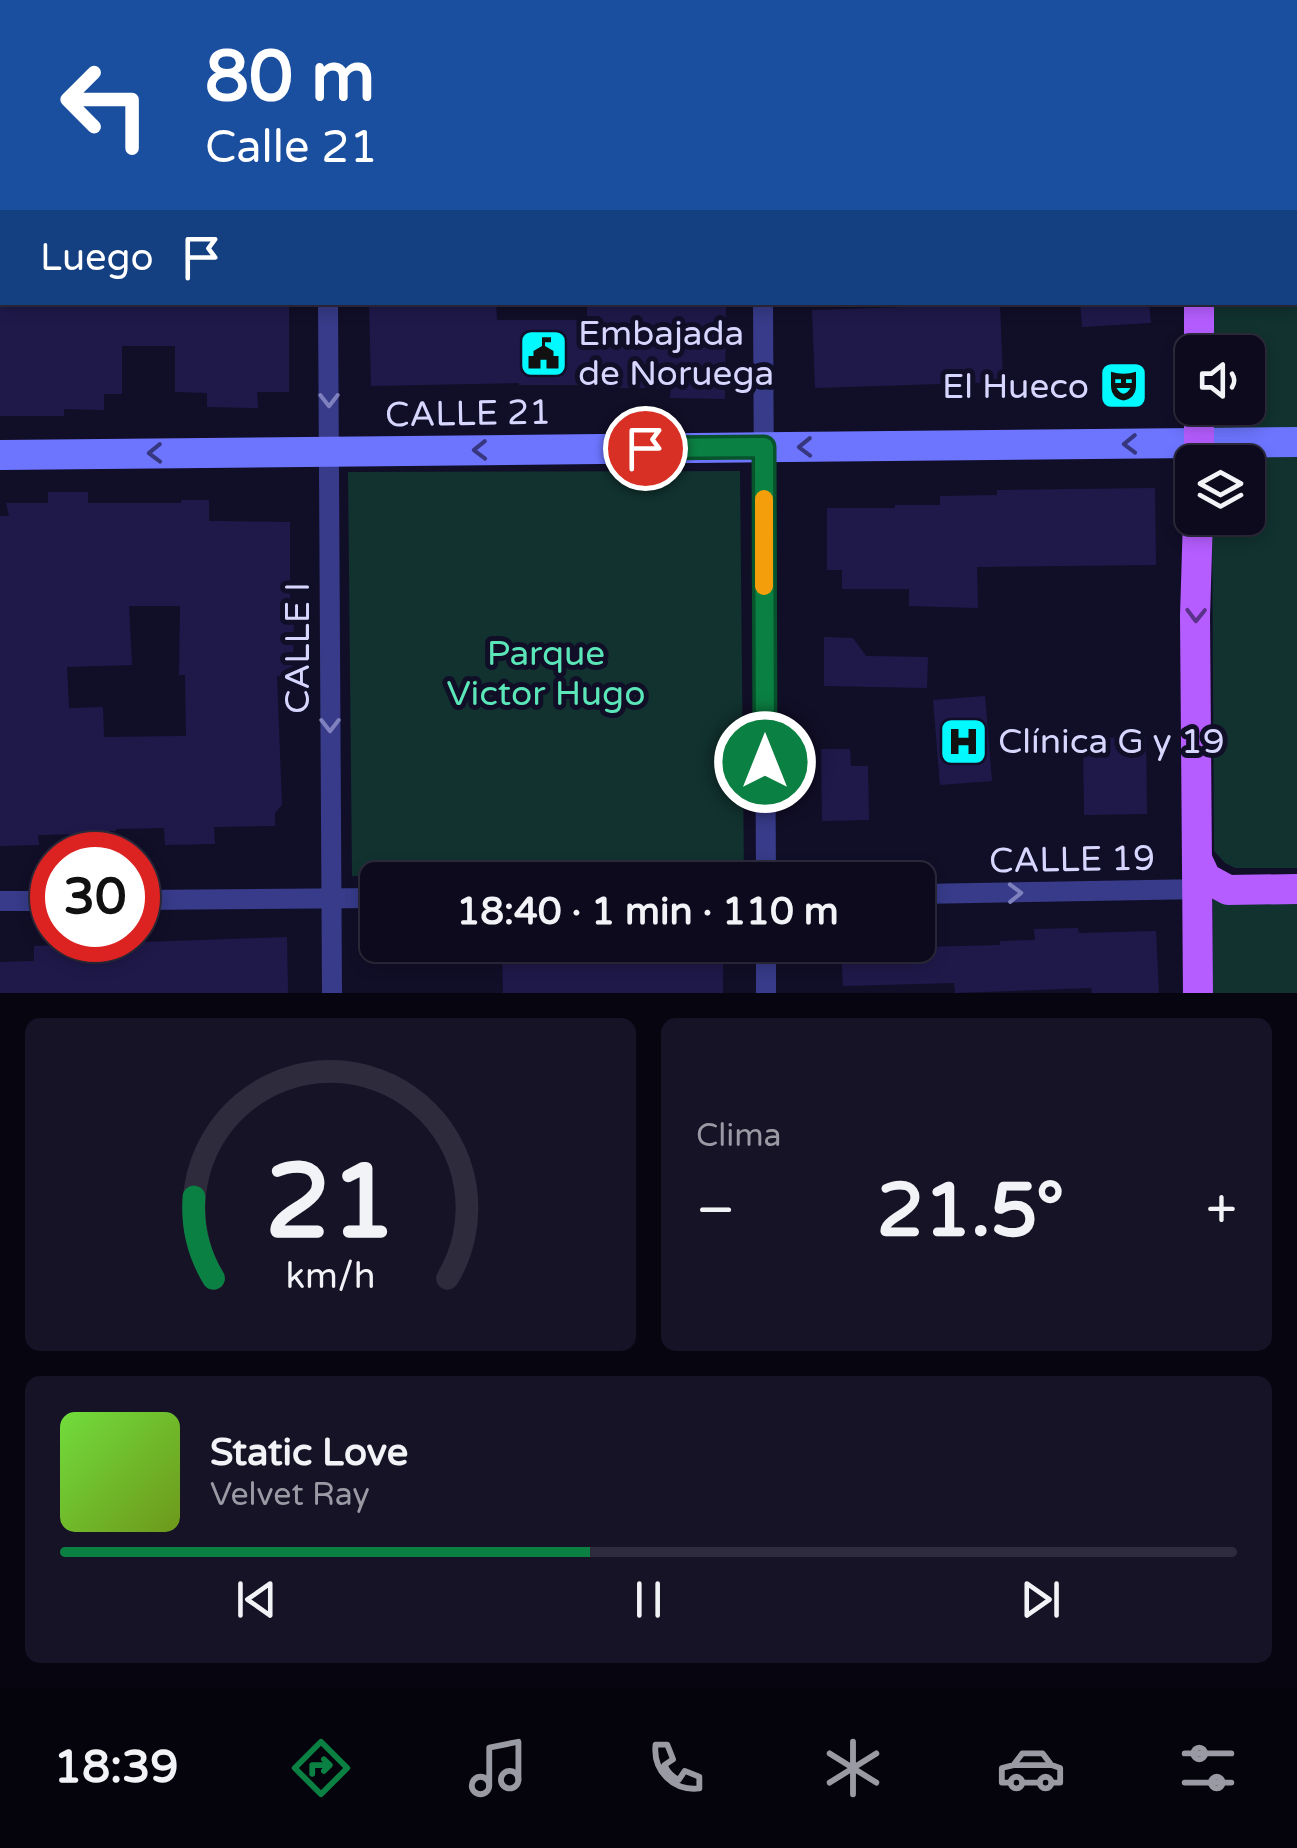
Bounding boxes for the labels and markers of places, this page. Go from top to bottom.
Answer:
place label: Embajada de Noruega [578,313,774,395]
public building icon: Embajada de Noruega [517,327,569,379]
theatre icon: El Hueco [1098,360,1150,412]
place label: El Hueco [942,366,1089,408]
pin [603,406,688,491]
hospital icon: Clínica G y 19 [937,715,989,767]
place label: Clínica G y 19 [998,721,1225,763]

